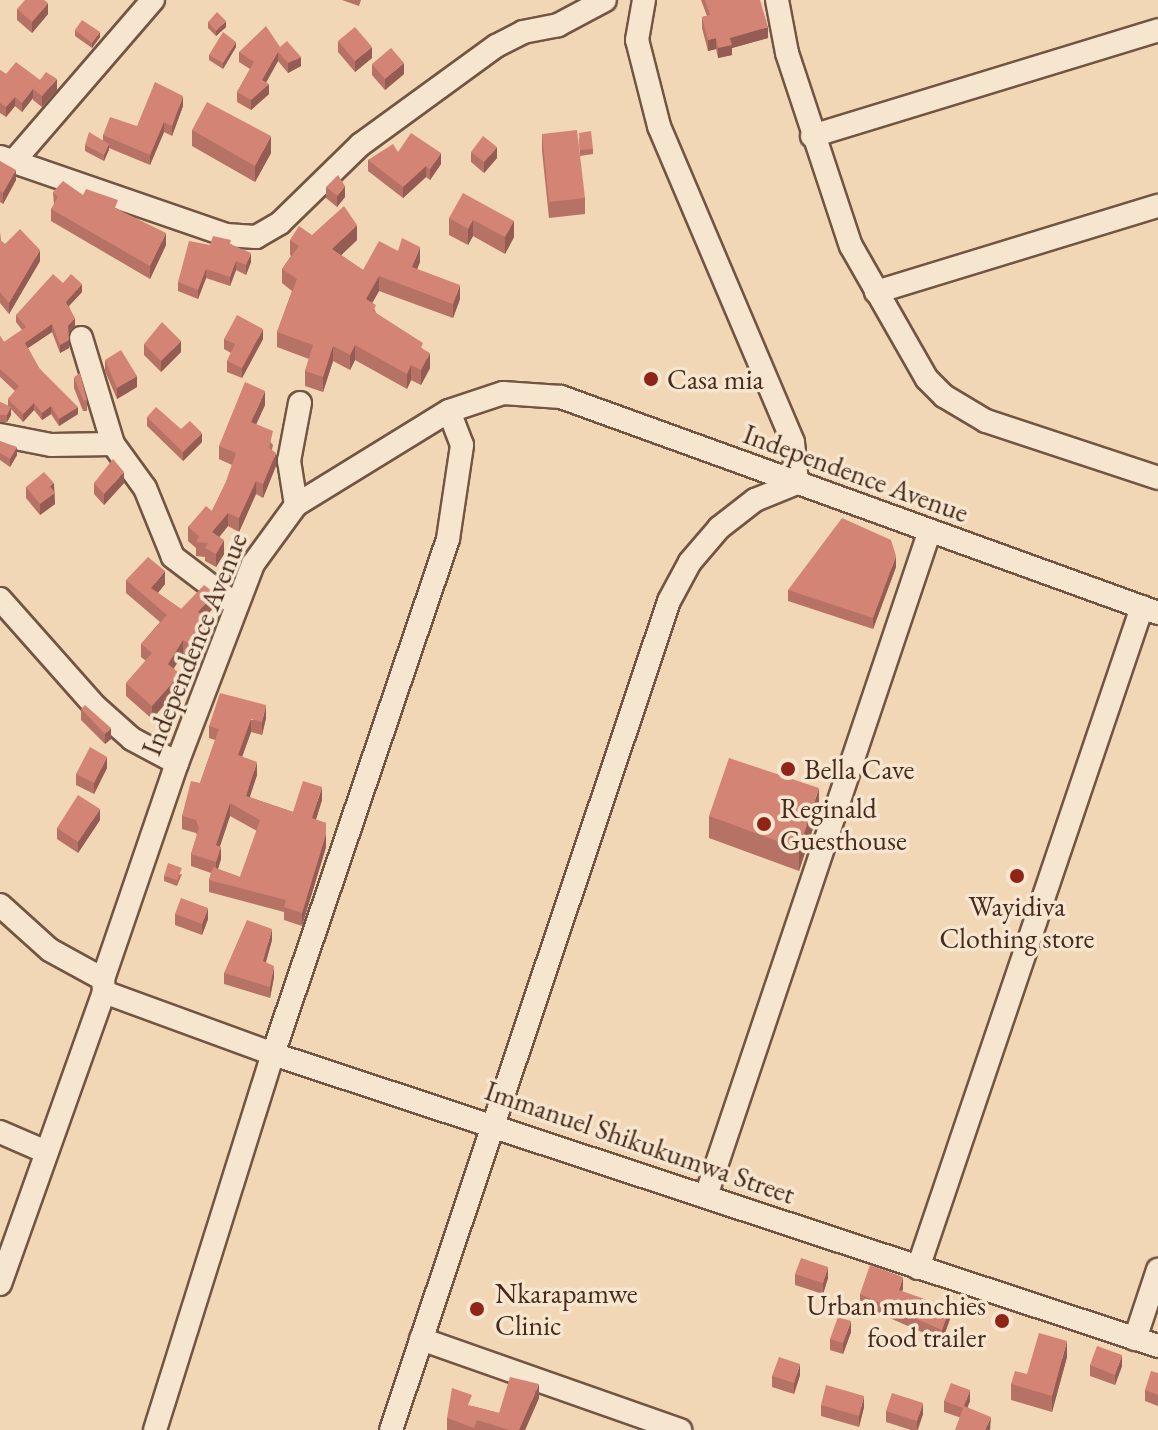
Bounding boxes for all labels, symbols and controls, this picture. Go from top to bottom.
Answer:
place label: Casa mia [667,362,764,396]
marker: Casa mia [642,370,660,388]
street label: Independence Avenue [739,417,973,529]
street label: Independence Avenue [134,528,254,760]
place label: Bella Cave [804,752,915,786]
marker: Bella Cave [779,760,797,778]
place label: Reginald Guesthouse [780,791,907,857]
marker: Reginald Guesthouse [755,815,773,833]
marker: Wayidiva Clothing store [1008,867,1026,885]
place label: Wayidiva Clothing store [939,889,1095,955]
street label: Immanuel Shikukumwa Street [481,1073,799,1211]
place label: Nkarapamwe Clinic [495,1276,638,1342]
place label: Urban munchies food trailer [807,1288,986,1354]
marker: Nkarapamwe Clinic [466,1298,488,1320]
marker: Urban munchies food trailer [993,1312,1011,1330]

